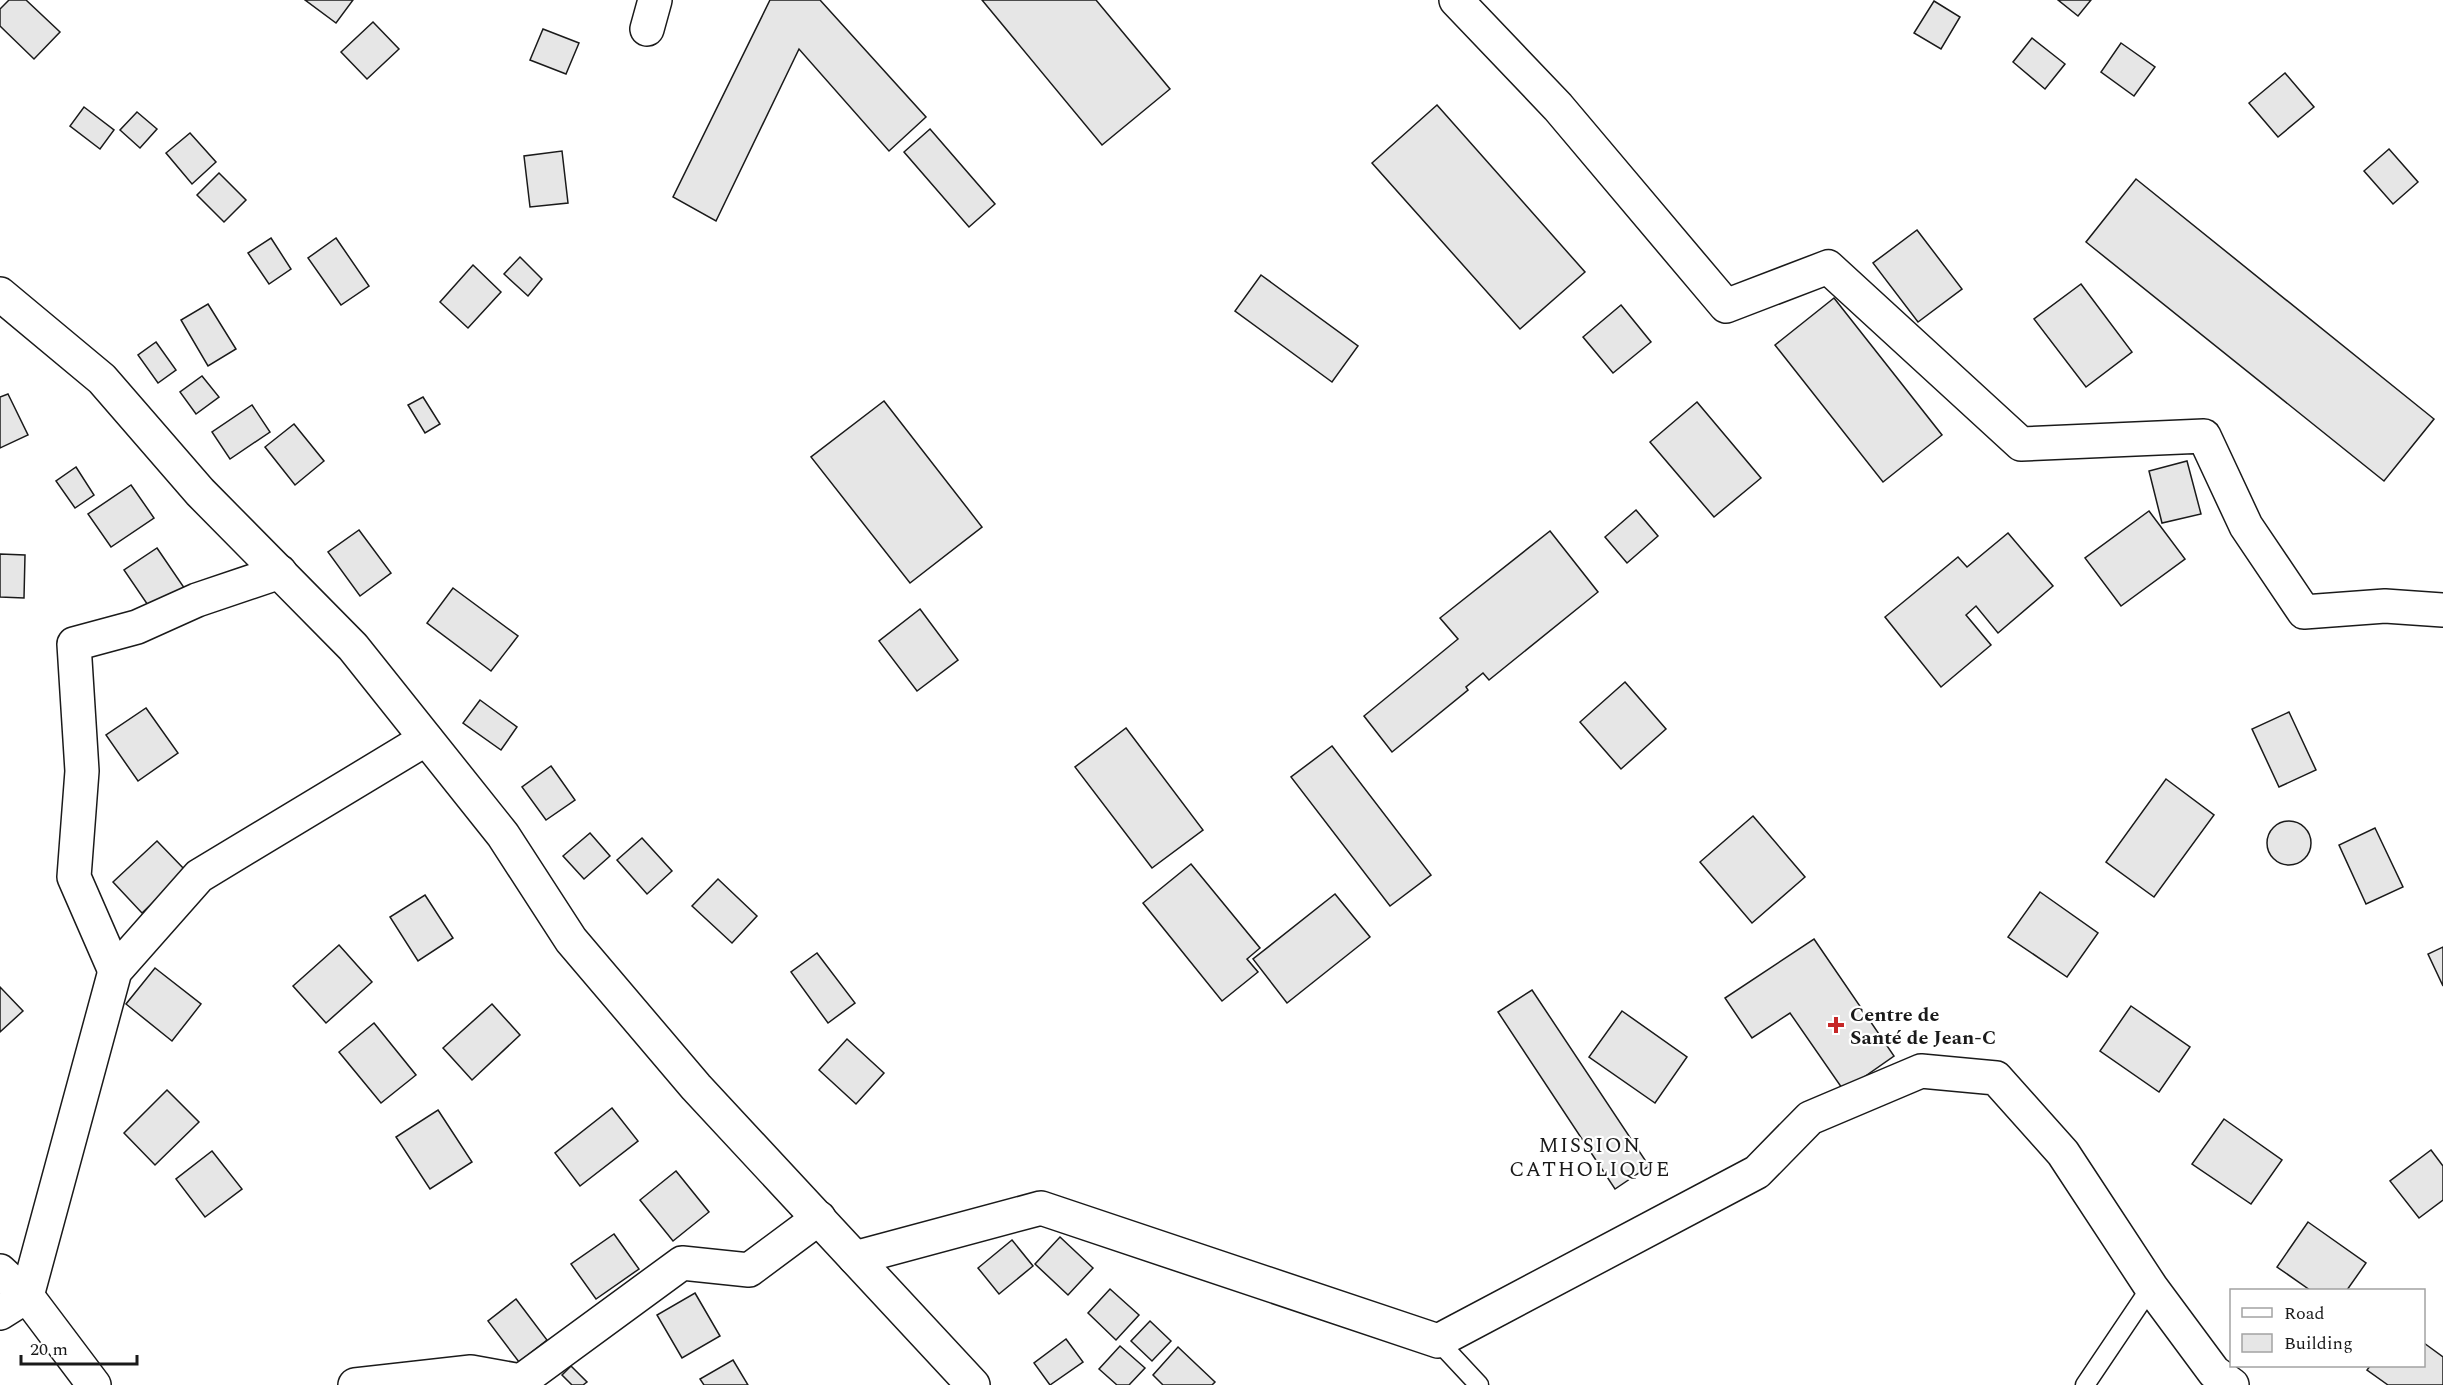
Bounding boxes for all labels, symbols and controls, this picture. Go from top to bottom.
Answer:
place label: Centre de Santé de Jean-C [1850,1000,1996,1053]
marker: Centre de Santé de Jean-C [1827,1016,1845,1034]
district label: MISSION CATHOLIQUE [1509,1130,1671,1186]
legend [2230,1289,2425,1367]
text: Road [2284,1300,2325,1327]
scale bar [21,1328,136,1366]
text: Building [2284,1330,2353,1357]
text: 20 m [30,1336,68,1363]

